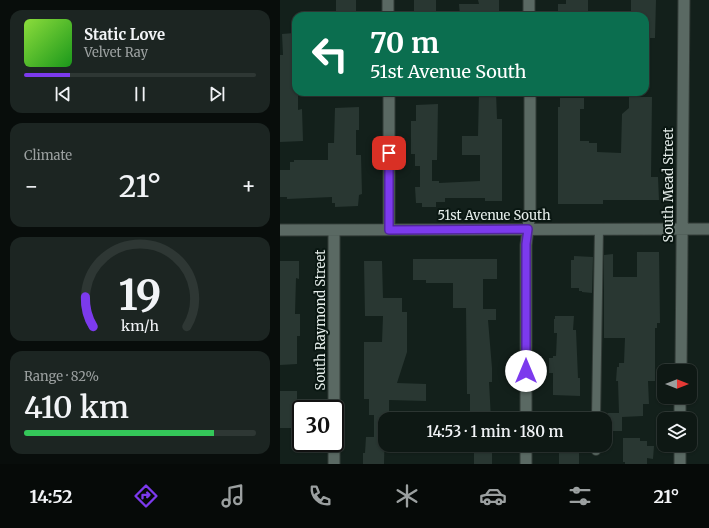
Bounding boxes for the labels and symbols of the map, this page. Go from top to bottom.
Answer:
street label: South Mead Street [660,128,677,242]
pin [372,136,406,170]
street label: 51st Avenue South [437,207,551,224]
street label: South Raymond Street [312,250,329,390]
position arrow [505,350,547,392]
north arrow [657,364,697,404]
speed limit sign: 30 [292,400,344,452]

